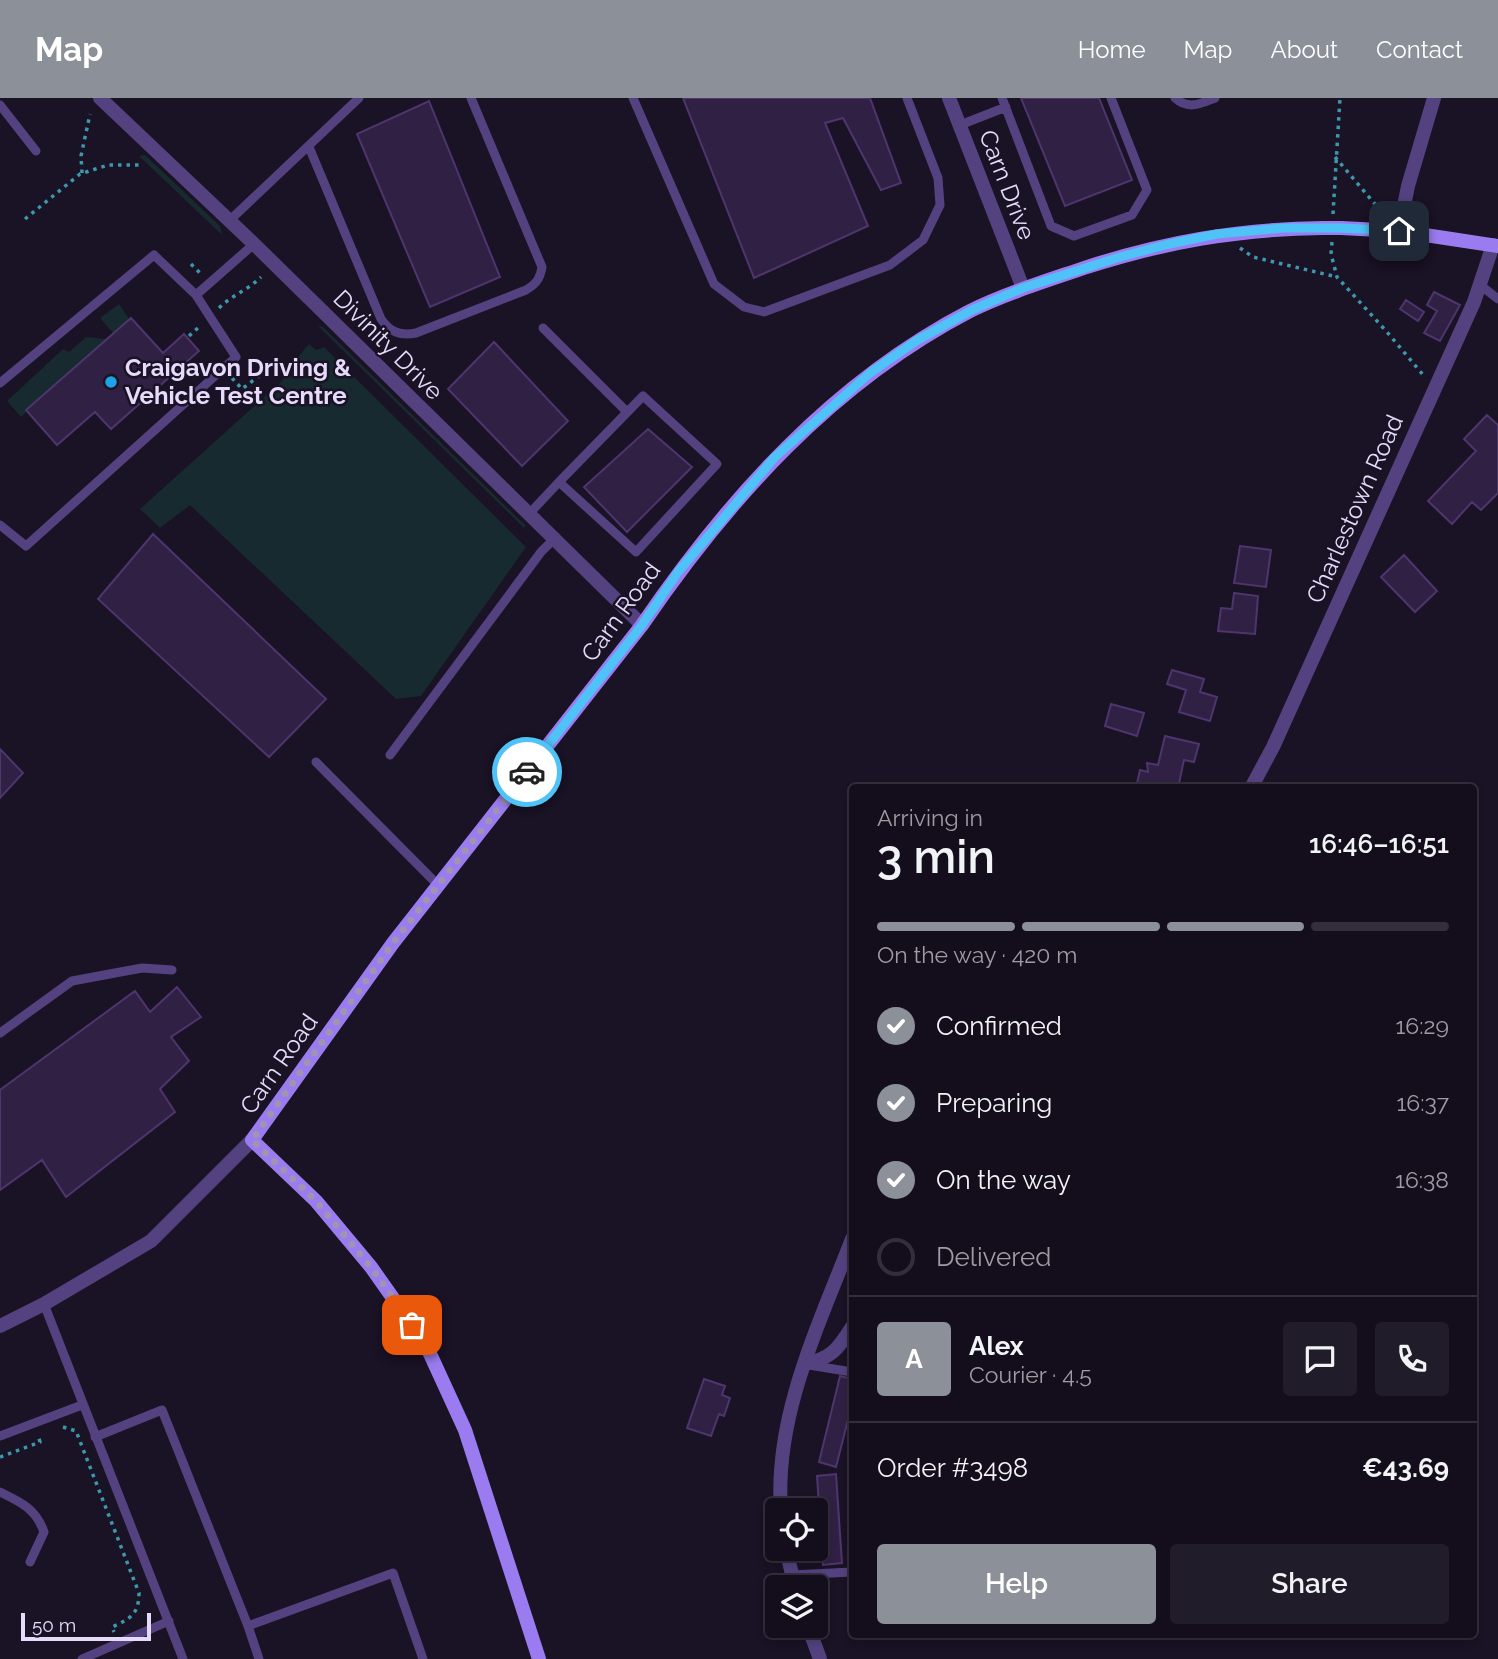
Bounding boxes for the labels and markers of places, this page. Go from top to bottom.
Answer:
pin [1369,201,1429,261]
place label: Craigavon Driving & Vehicle Test Centre [125,353,352,410]
marker: Craigavon Driving & Vehicle Test Centre [103,374,119,390]
pin [382,1295,442,1355]

